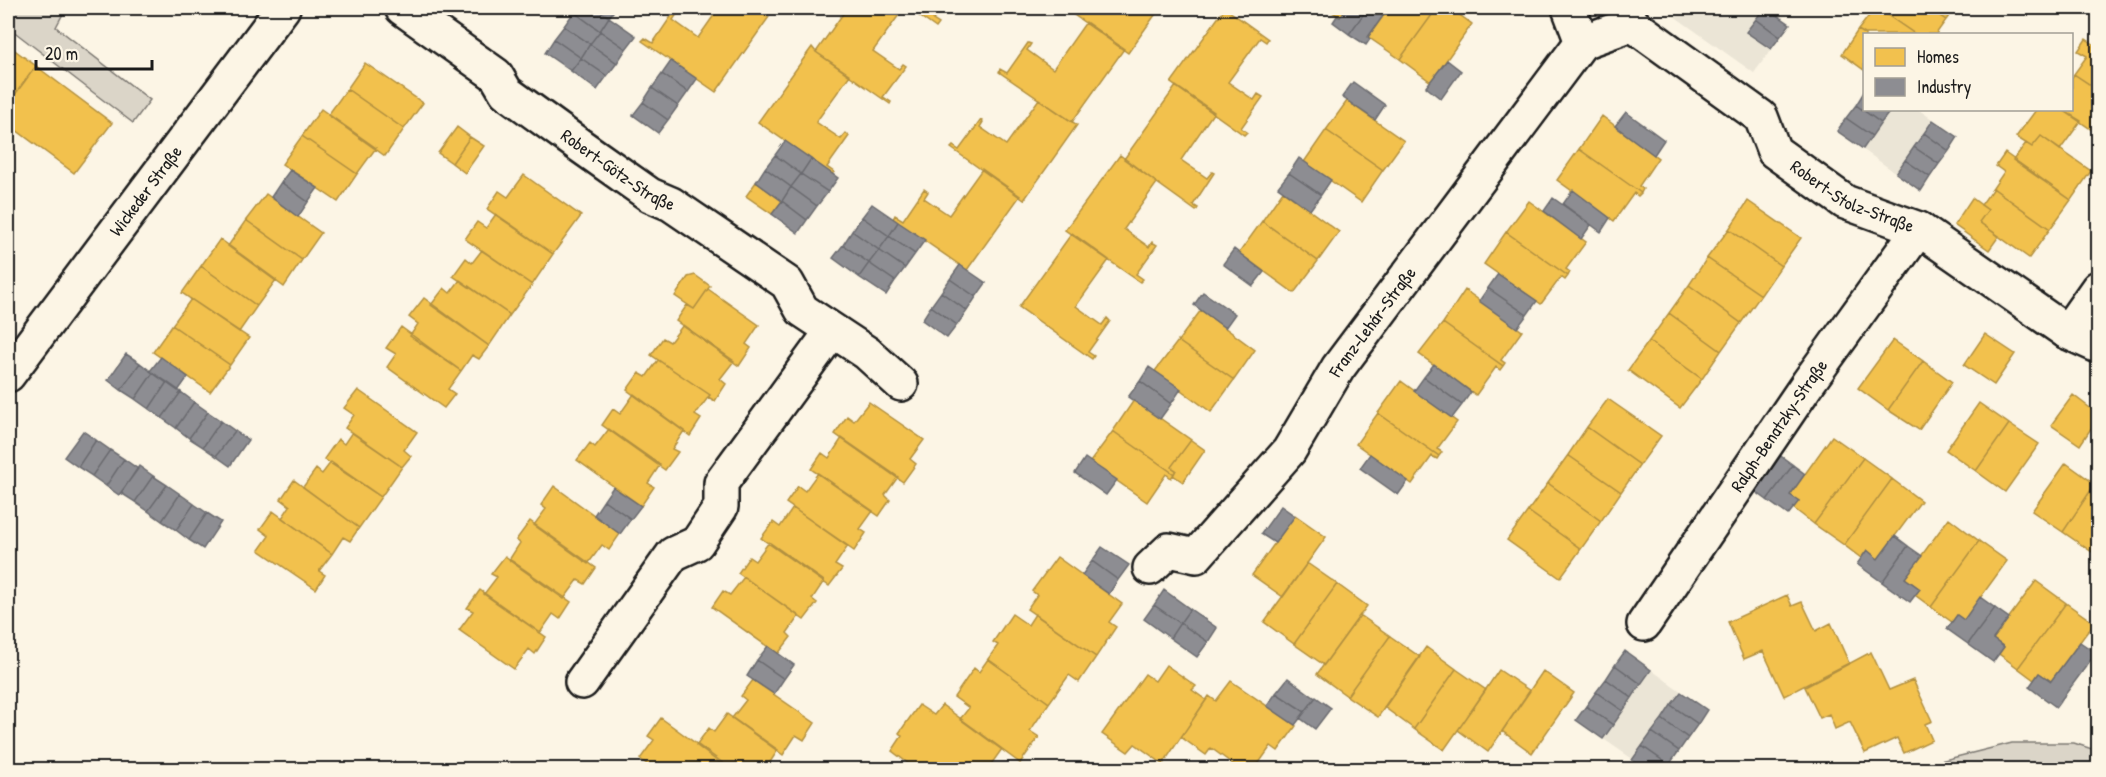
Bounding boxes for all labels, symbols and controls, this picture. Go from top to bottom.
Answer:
scale bar [36,33,152,71]
legend [1863,33,2073,111]
text: 20 m [45,41,78,66]
text: Homes [1917,44,1959,69]
text: Industry [1917,74,1972,99]
street label: Robert-Götz-Straße [556,123,679,216]
street label: Wickeder Straße [103,140,188,241]
street label: Robert-Stolz-Straße [1786,154,1918,238]
street label: Franz-Lehár-Straße [1322,261,1422,382]
street label: Ralph-Benatzky-Straße [1725,354,1833,497]

